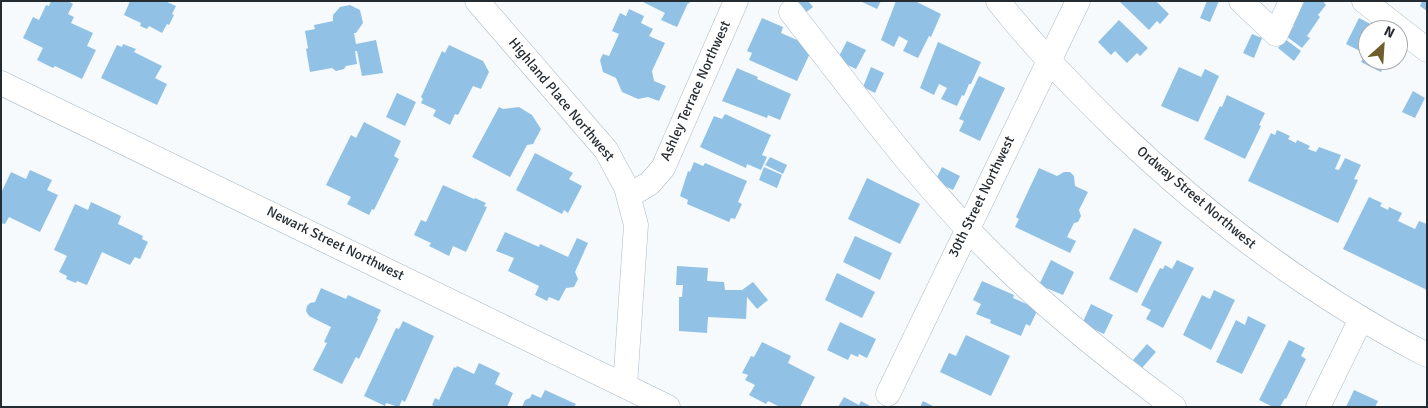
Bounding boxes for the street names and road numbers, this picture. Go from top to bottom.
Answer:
street label: Ashley Terrace Northwest [657,18,735,164]
street label: Highland Place Northwest [504,35,618,165]
street label: 30th Street Northwest [945,134,1019,260]
street label: Ordway Street Northwest [1133,143,1259,253]
street label: Newark Street Northwest [264,203,406,285]

